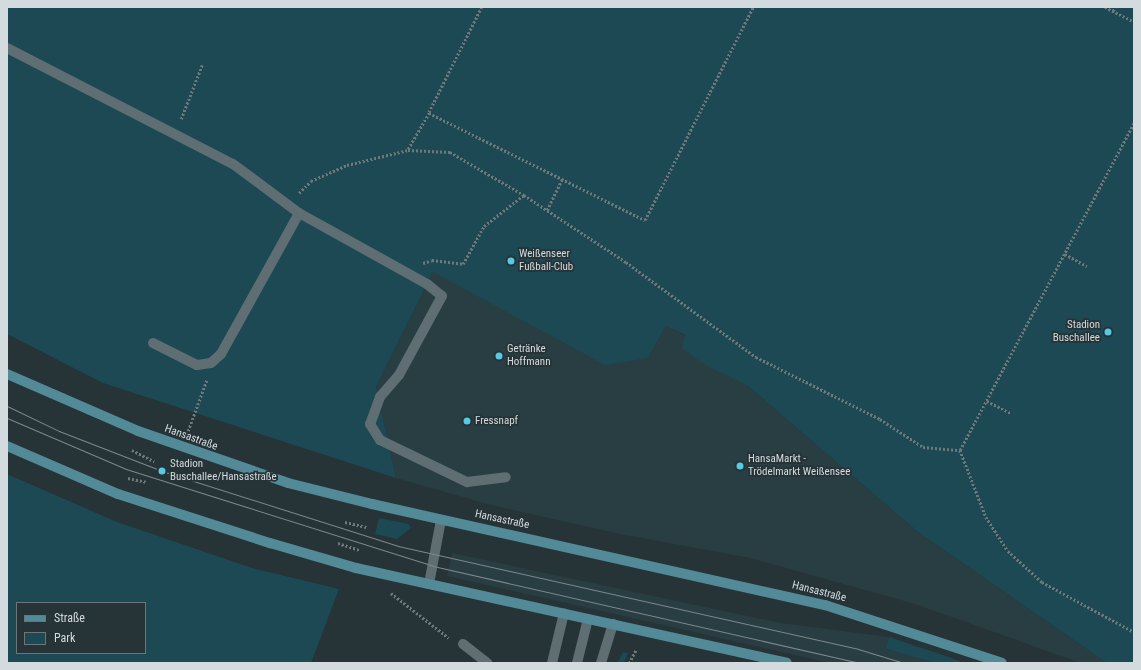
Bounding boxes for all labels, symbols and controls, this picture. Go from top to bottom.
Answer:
place label: Weißenseer Fußball-Club [519,248,573,274]
marker: Weißenseer Fußball-Club [506,256,516,266]
place label: Stadion Buschallee [1053,319,1100,345]
marker: Stadion Buschallee [1103,327,1113,337]
place label: Getränke Hoffmann [507,343,551,369]
marker: Getränke Hoffmann [494,351,504,361]
place label: Fressnapf [475,414,518,428]
marker: Fressnapf [462,416,472,426]
street label: Hansastraße [163,422,219,454]
place label: HansaMarkt - Trödelmarkt Weißensee [748,453,850,479]
place label: Stadion Buschallee/Hansastraße [170,458,277,484]
marker: HansaMarkt - Trödelmarkt Weißensee [735,461,745,471]
marker: Stadion Buschallee/Hansastraße [157,466,167,476]
street label: Hansastraße [474,508,530,532]
street label: Hansastraße [791,579,847,605]
legend [16,602,146,654]
text: Straße [54,611,85,625]
text: Park [54,631,75,645]

